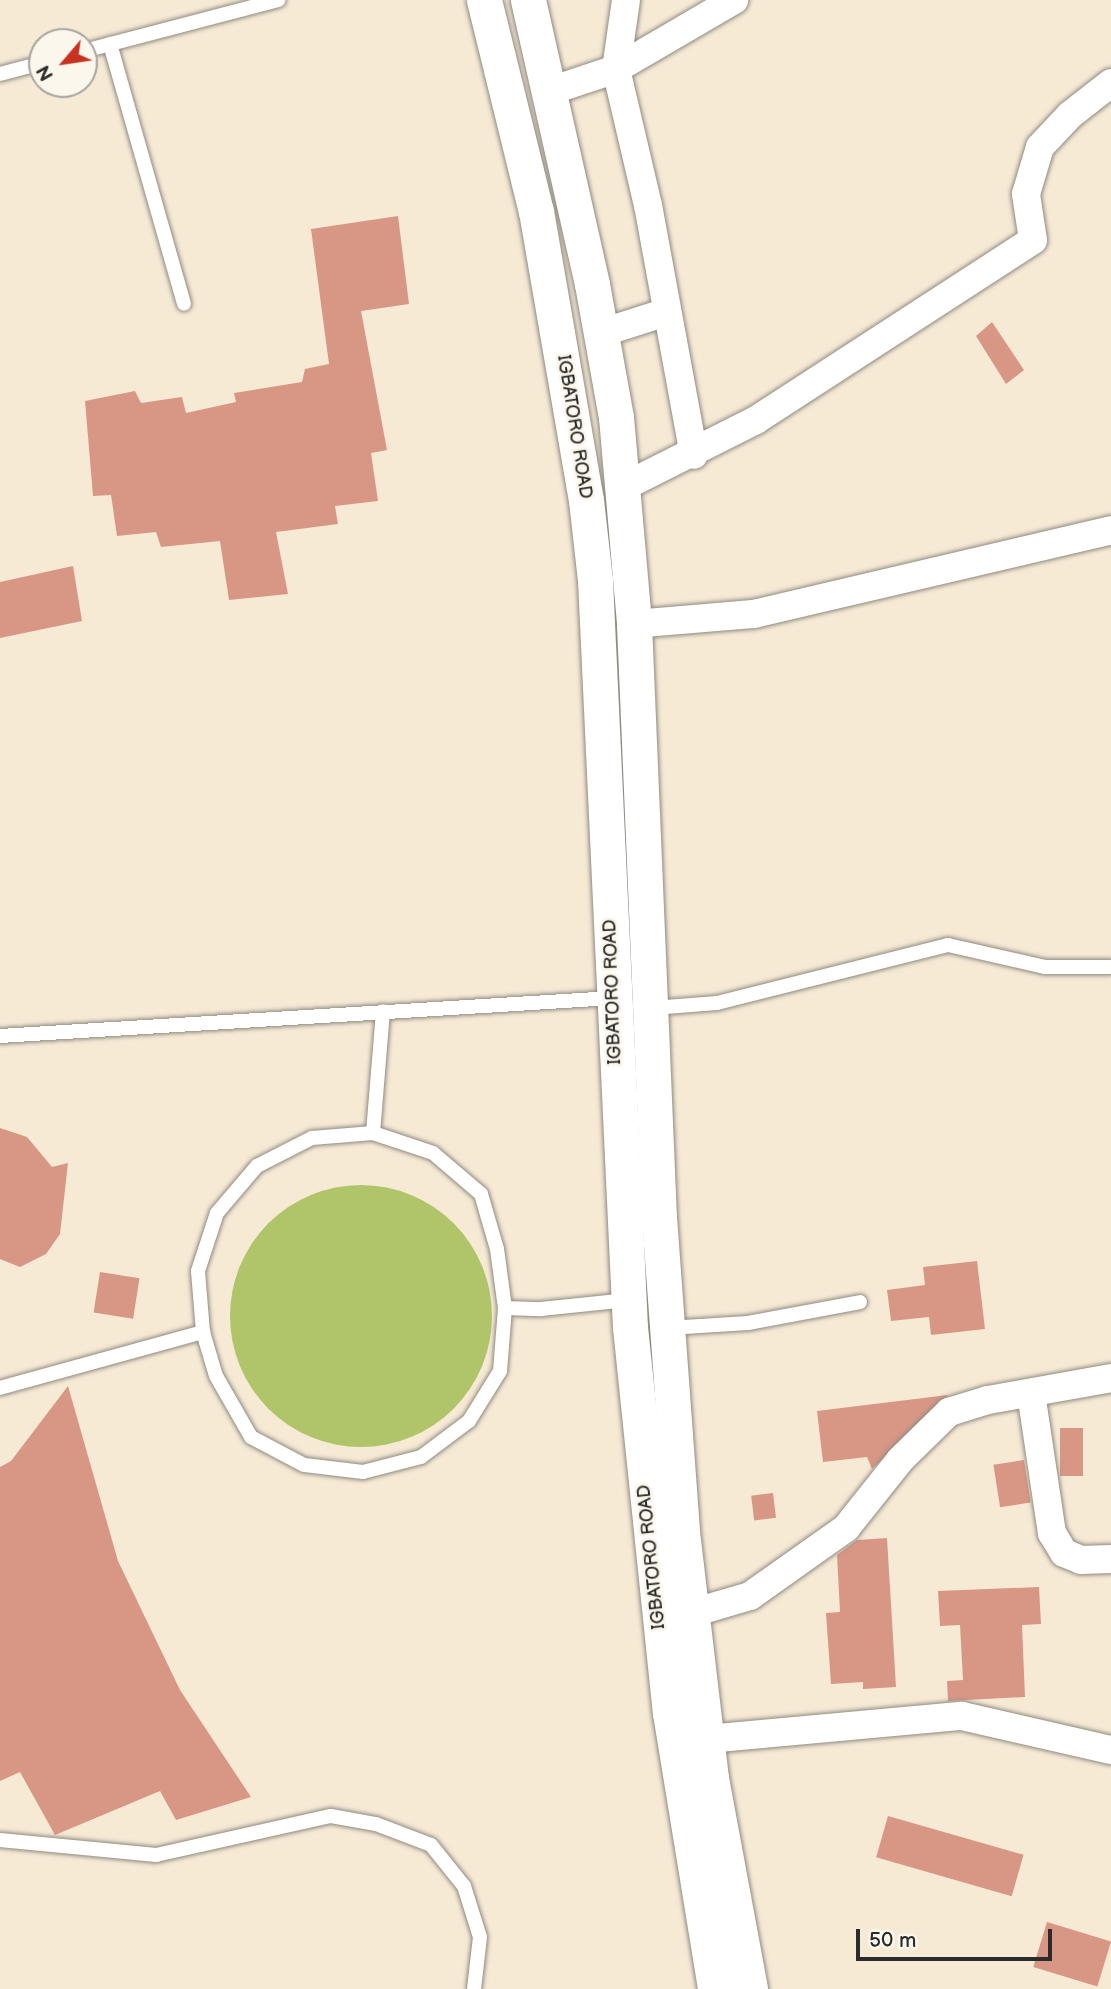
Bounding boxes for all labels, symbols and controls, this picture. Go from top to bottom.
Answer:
north arrow [28,28,98,98]
text: N [32,61,59,84]
street label: IGBATORO ROAD [552,354,596,500]
street label: IGBATORO ROAD [600,919,626,1065]
street label: IGBATORO ROAD [634,1484,670,1630]
scale bar [859,1916,1055,1960]
text: 50 m [869,1928,916,1953]

